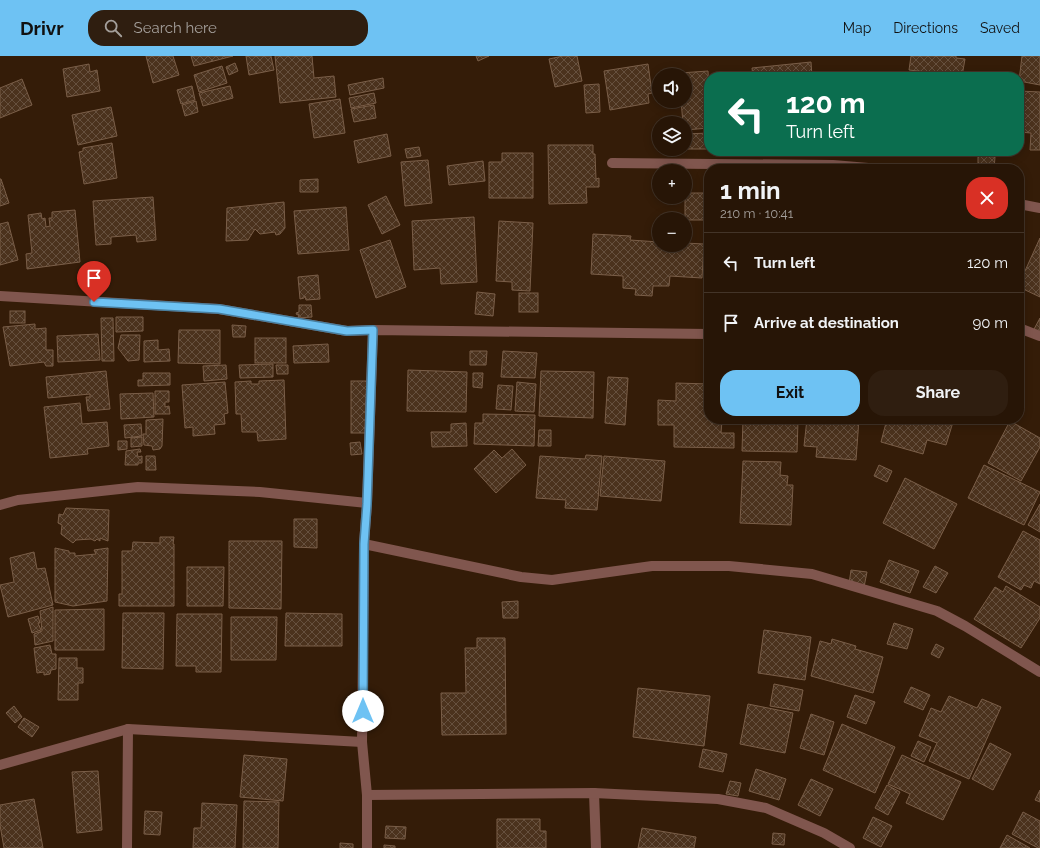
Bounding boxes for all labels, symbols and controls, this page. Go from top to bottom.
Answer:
search box [88,10,368,46]
text: Drivr [20,17,64,39]
icon: search [102,17,124,39]
text: Search here [134,19,217,37]
text: Map [843,20,871,36]
text: Directions [893,20,958,36]
text: Saved [980,20,1020,36]
map controls [652,68,692,252]
button: sound [652,68,692,108]
text: 120 m [786,87,866,120]
icon: left [720,88,772,140]
button: layers [652,116,692,156]
text: Turn left [786,121,855,142]
button: + [652,164,692,204]
text: 1 min [720,176,781,205]
button: close [966,177,1008,219]
text: 210 m · 10:41 [720,206,793,221]
button: − [652,212,692,252]
icon: left [720,252,742,274]
text: Turn left [754,254,815,272]
text: 120 m [967,254,1008,272]
pin [77,261,111,302]
icon: arrive [83,267,105,289]
icon: arrive [720,312,742,334]
text: Arrive at destination [754,314,899,332]
text: 90 m [972,314,1008,332]
button: Exit [720,370,860,416]
button: Share [868,370,1008,416]
position arrow [342,690,384,732]

